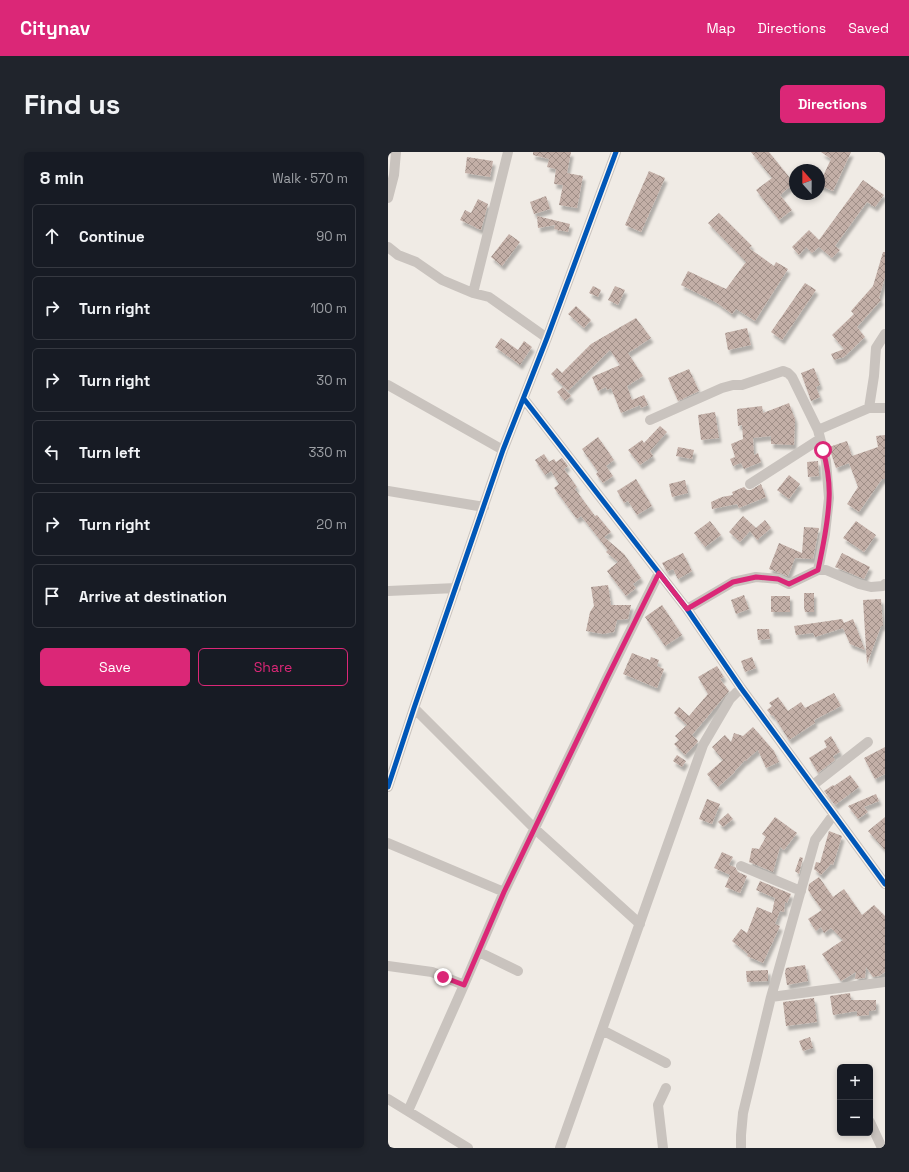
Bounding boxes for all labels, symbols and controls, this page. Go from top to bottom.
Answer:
text: Citynav [20,16,90,41]
text: Map [706,19,736,37]
text: Directions [758,19,826,37]
text: Saved [848,19,889,37]
button: Directions [780,85,885,123]
text: Find us [24,86,121,122]
north arrow [789,164,825,200]
text: 8 min [40,167,84,189]
text: Walk · 570 m [272,170,348,187]
icon: ahead [41,225,63,247]
text: Continue [79,227,145,246]
text: 90 m [316,228,347,245]
icon: right [41,297,63,319]
text: Turn right [79,299,150,318]
text: 100 m [310,300,347,317]
icon: right [41,369,63,391]
text: Turn right [79,371,150,390]
text: 30 m [316,372,347,389]
icon: left [41,441,63,463]
route start [814,441,832,459]
text: Turn left [79,443,141,462]
text: 330 m [308,444,347,461]
icon: right [41,513,63,535]
text: Turn right [79,515,150,534]
text: 20 m [316,516,347,533]
icon: arrive [41,585,63,607]
text: Arrive at destination [79,587,227,606]
button: Save [40,648,190,686]
button: Share [198,648,348,686]
route end [434,968,452,986]
map controls [837,1064,873,1136]
button: + [837,1064,873,1100]
button: − [837,1100,873,1136]

